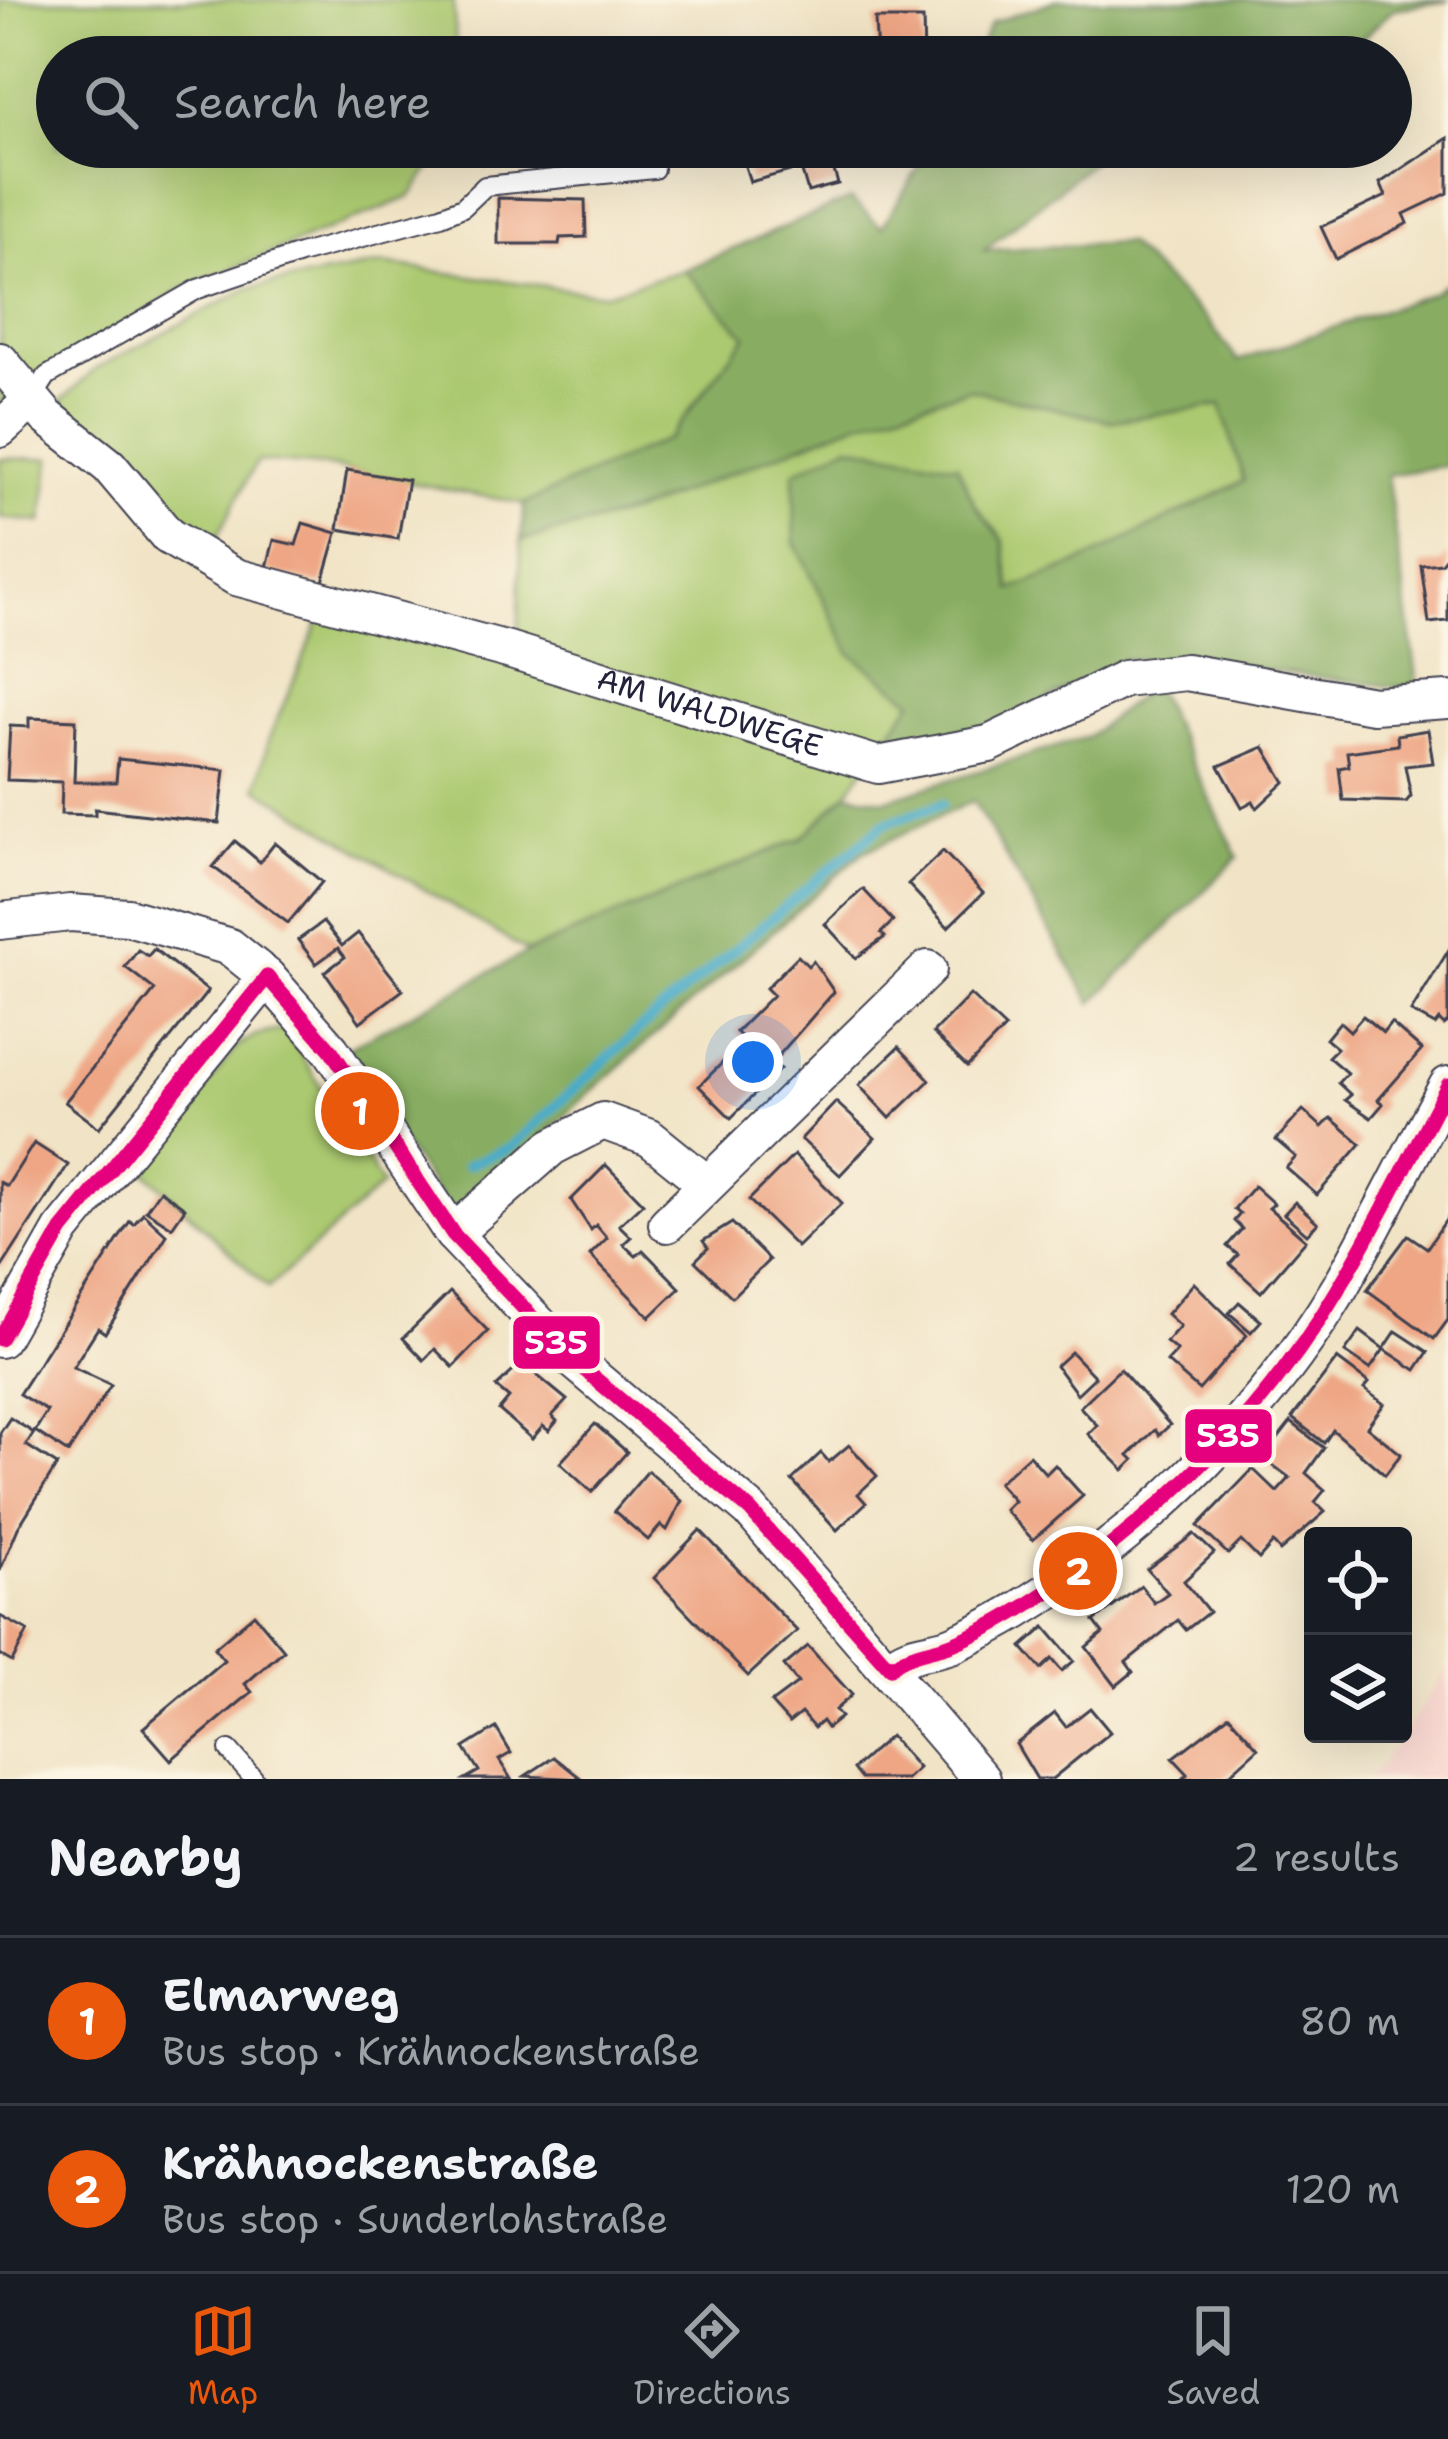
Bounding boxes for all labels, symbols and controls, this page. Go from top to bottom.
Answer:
search box [36,36,1412,168]
icon: search [78,69,144,135]
text: Search here [174,72,431,132]
street label: AM WALDWEGE [592,658,828,767]
your location [723,1032,783,1092]
pin: 1 [321,1066,399,1156]
line badge: 535 [511,1314,602,1371]
text: 535 [524,1320,588,1365]
line badge: 535 [1183,1407,1274,1465]
text: 535 [1196,1413,1260,1458]
pin: 2 [1039,1526,1117,1616]
map controls [1304,1527,1412,1743]
button: locate [1304,1527,1412,1635]
button: layers [1304,1635,1412,1743]
text: Nearby [48,1823,243,1891]
text: 2 results [1233,1831,1400,1883]
text: Elmarweg [162,1965,399,2025]
text: 1 [78,1995,96,2047]
text: 80 m [1299,1995,1400,2047]
text: Bus stop · Krähnockenstraße [162,2025,700,2077]
text: Krähnockenstraße [162,2133,599,2193]
text: 2 [73,2163,101,2215]
text: 120 m [1285,2163,1400,2215]
text: Bus stop · Sunderlohstraße [162,2193,668,2245]
tab: Map [188,2298,258,2415]
tab: Directions [634,2298,791,2415]
tab: Saved [1167,2298,1260,2415]

